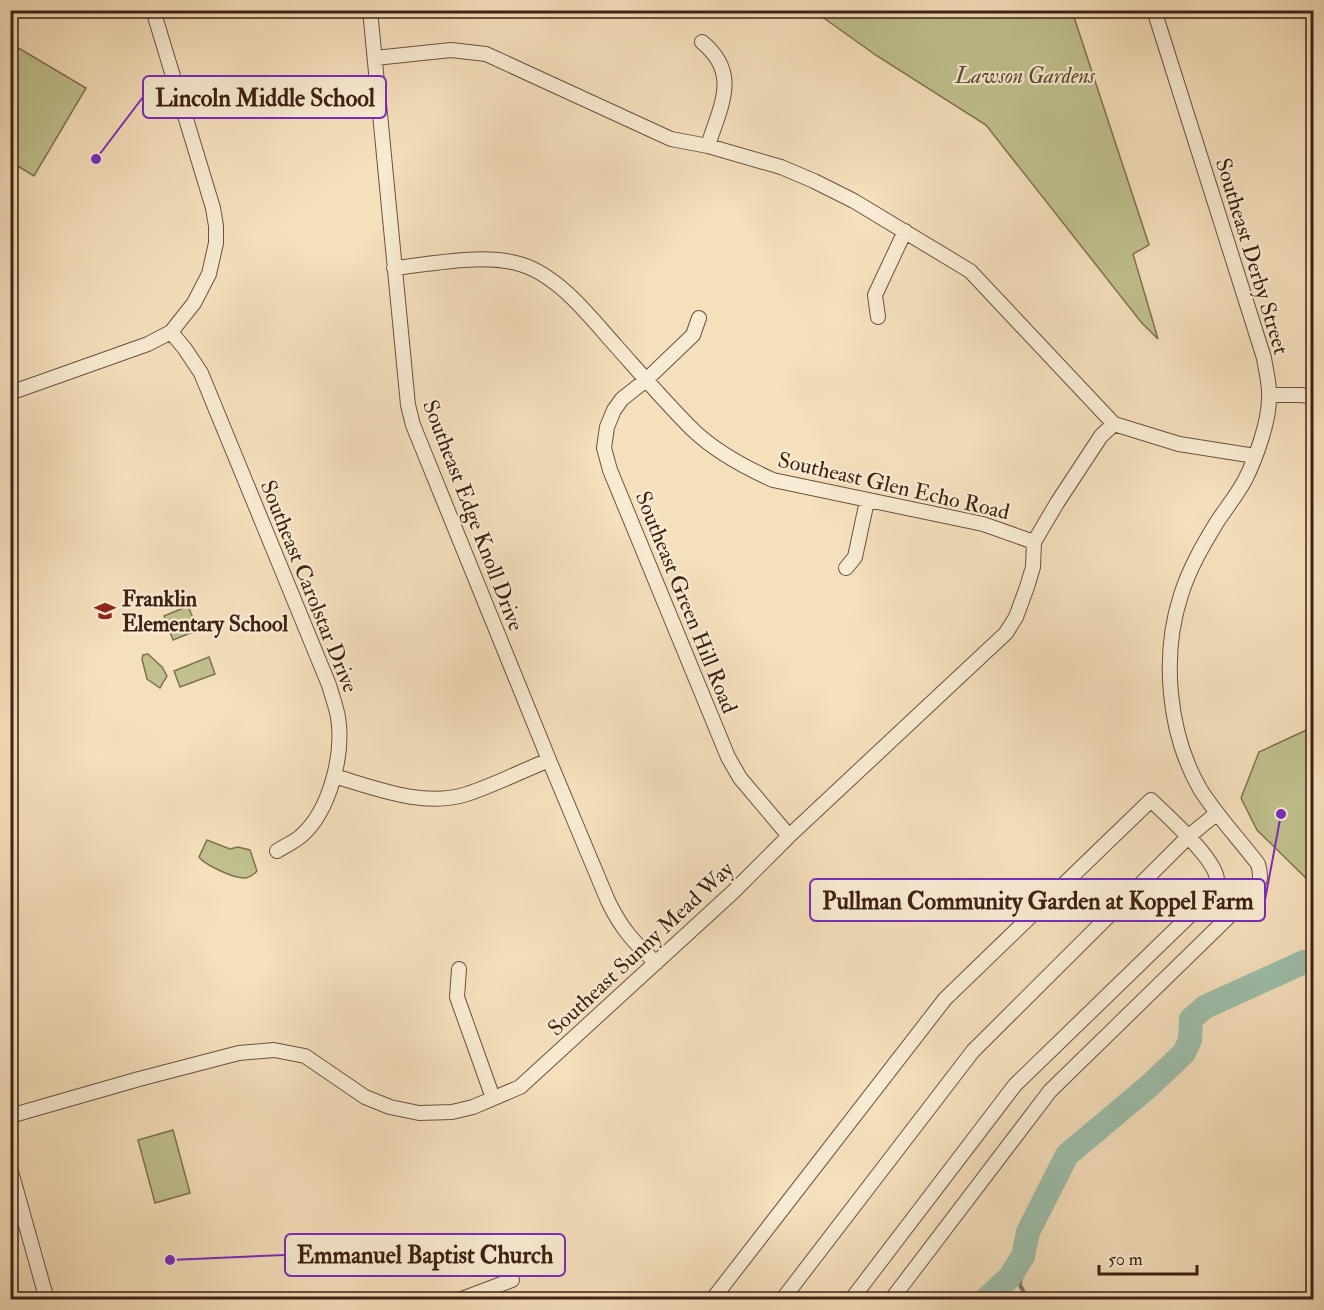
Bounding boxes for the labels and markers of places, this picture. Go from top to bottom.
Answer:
callout: Lincoln Middle School [143,76,386,118]
place label: Franklin Elementary School [122,585,288,639]
school or university icon: Franklin Elementary School [93,599,117,623]
callout: Pullman Community Garden at Koppel Farm [810,879,1265,921]
callout: Emmanuel Baptist Church [285,1234,565,1276]

